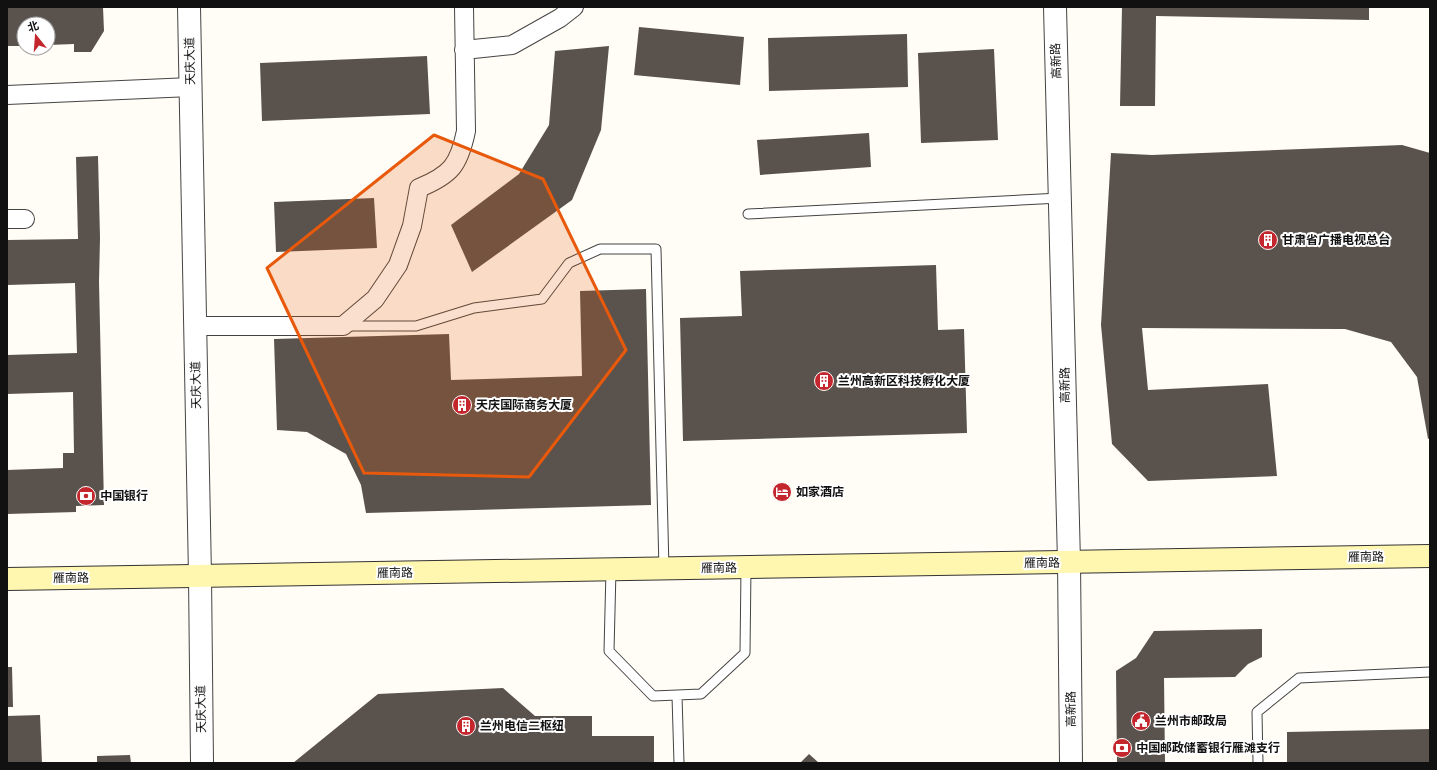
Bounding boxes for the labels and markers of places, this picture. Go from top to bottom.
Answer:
building icon: 甘肃省广播电视总台 [1257,229,1279,251]
place label: 甘肃省广播电视总台 [1282,232,1390,247]
building icon: 兰州高新区科技孵化大厦 [813,370,835,392]
place label: 兰州高新区科技孵化大厦 [838,373,970,388]
building icon: 天庆国际商务大厦 [451,394,473,416]
place label: 天庆国际商务大厦 [476,397,572,412]
hotel icon: 如家酒店 [771,481,793,503]
place label: 如家酒店 [796,484,844,499]
bank icon: 中国银行 [75,485,97,507]
place label: 中国银行 [100,488,148,503]
public building icon: 兰州市邮政局 [1130,710,1152,732]
place label: 兰州市邮政局 [1155,713,1227,728]
building icon: 兰州电信二枢纽 [455,715,477,737]
place label: 兰州电信二枢纽 [480,718,564,733]
bank icon: 中国邮政储蓄银行雁滩支行 [1111,737,1133,759]
place label: 中国邮政储蓄银行雁滩支行 [1136,740,1280,755]

